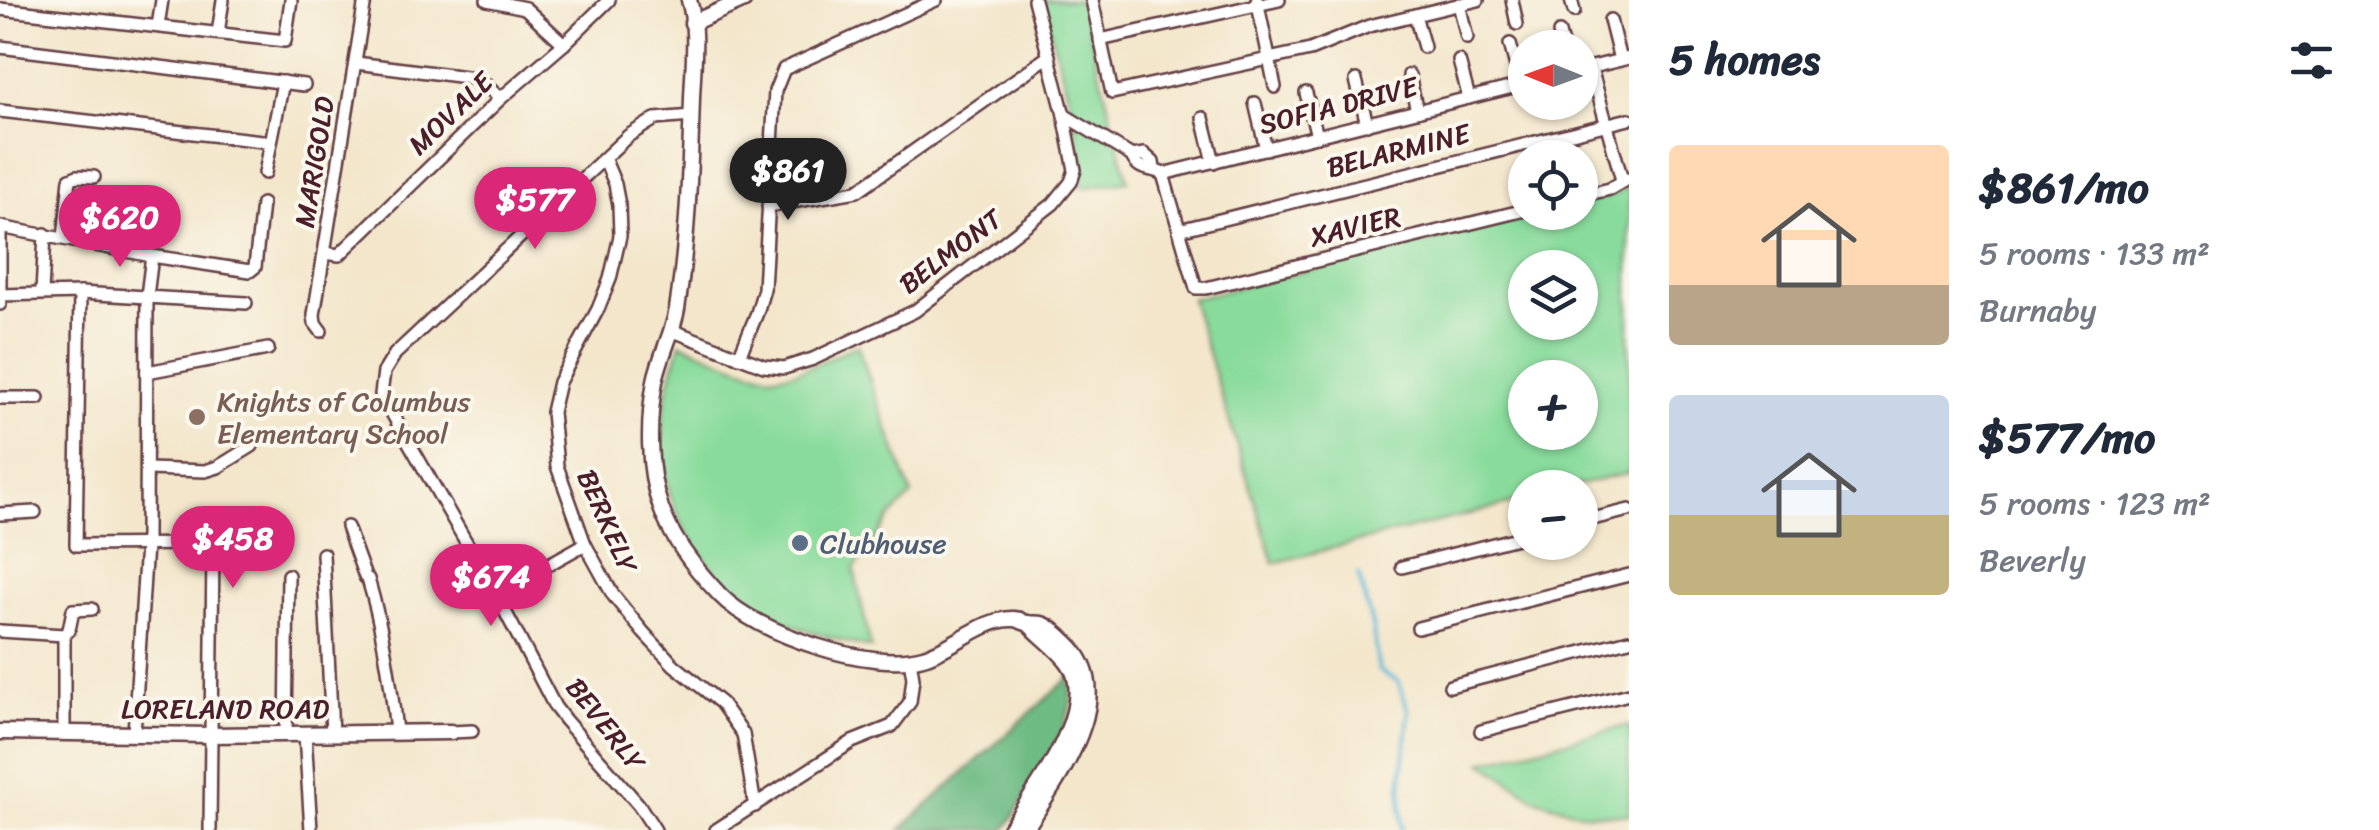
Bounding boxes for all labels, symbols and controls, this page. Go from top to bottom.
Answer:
text: 5 homes [1669,23,1820,97]
north arrow [1508,30,1598,120]
map controls [1508,30,1598,560]
icon: filters [2284,33,2339,88]
street label: MOVALE [396,58,506,167]
street label: SOFIA DRIVE [1254,62,1424,149]
street label: MARIGOLD [280,93,349,231]
street label: BELARMINE [1321,109,1476,192]
pin: $861 [729,138,847,223]
button: locate [1508,140,1598,230]
text: $861 [752,142,824,199]
text: $861/mo [1979,151,2149,225]
pin: $577 [476,167,594,252]
text: $577 [496,171,574,228]
pin: $620 [61,185,179,270]
icon: home [1749,185,1869,305]
text: $620 [81,189,159,246]
street label: XAVIER [1304,192,1405,262]
street label: BELMONT [888,195,1015,307]
text: 5 rooms · 133 m² [1979,225,2210,282]
button: layers [1508,250,1598,340]
text: Burnaby [1979,282,2096,339]
button: + [1508,360,1598,450]
place label: Knights of Columbus Elementary School [217,377,470,458]
text: $577/mo [1979,401,2155,475]
marker: Knights of Columbus Elementary School [186,406,208,428]
icon: home [1749,435,1869,555]
street label: BERKELY [563,461,653,583]
button: − [1508,470,1598,560]
text: 5 rooms · 123 m² [1979,475,2211,532]
pin: $458 [174,506,292,591]
text: $458 [193,510,273,567]
place label: Clubhouse [820,519,947,568]
marker: Clubhouse [789,532,811,554]
text: Beverly [1979,532,2086,589]
pin: $674 [432,544,550,629]
text: $674 [452,548,530,605]
street label: BEVERLY [553,666,659,784]
street label: LORELAND ROAD [121,684,329,733]

